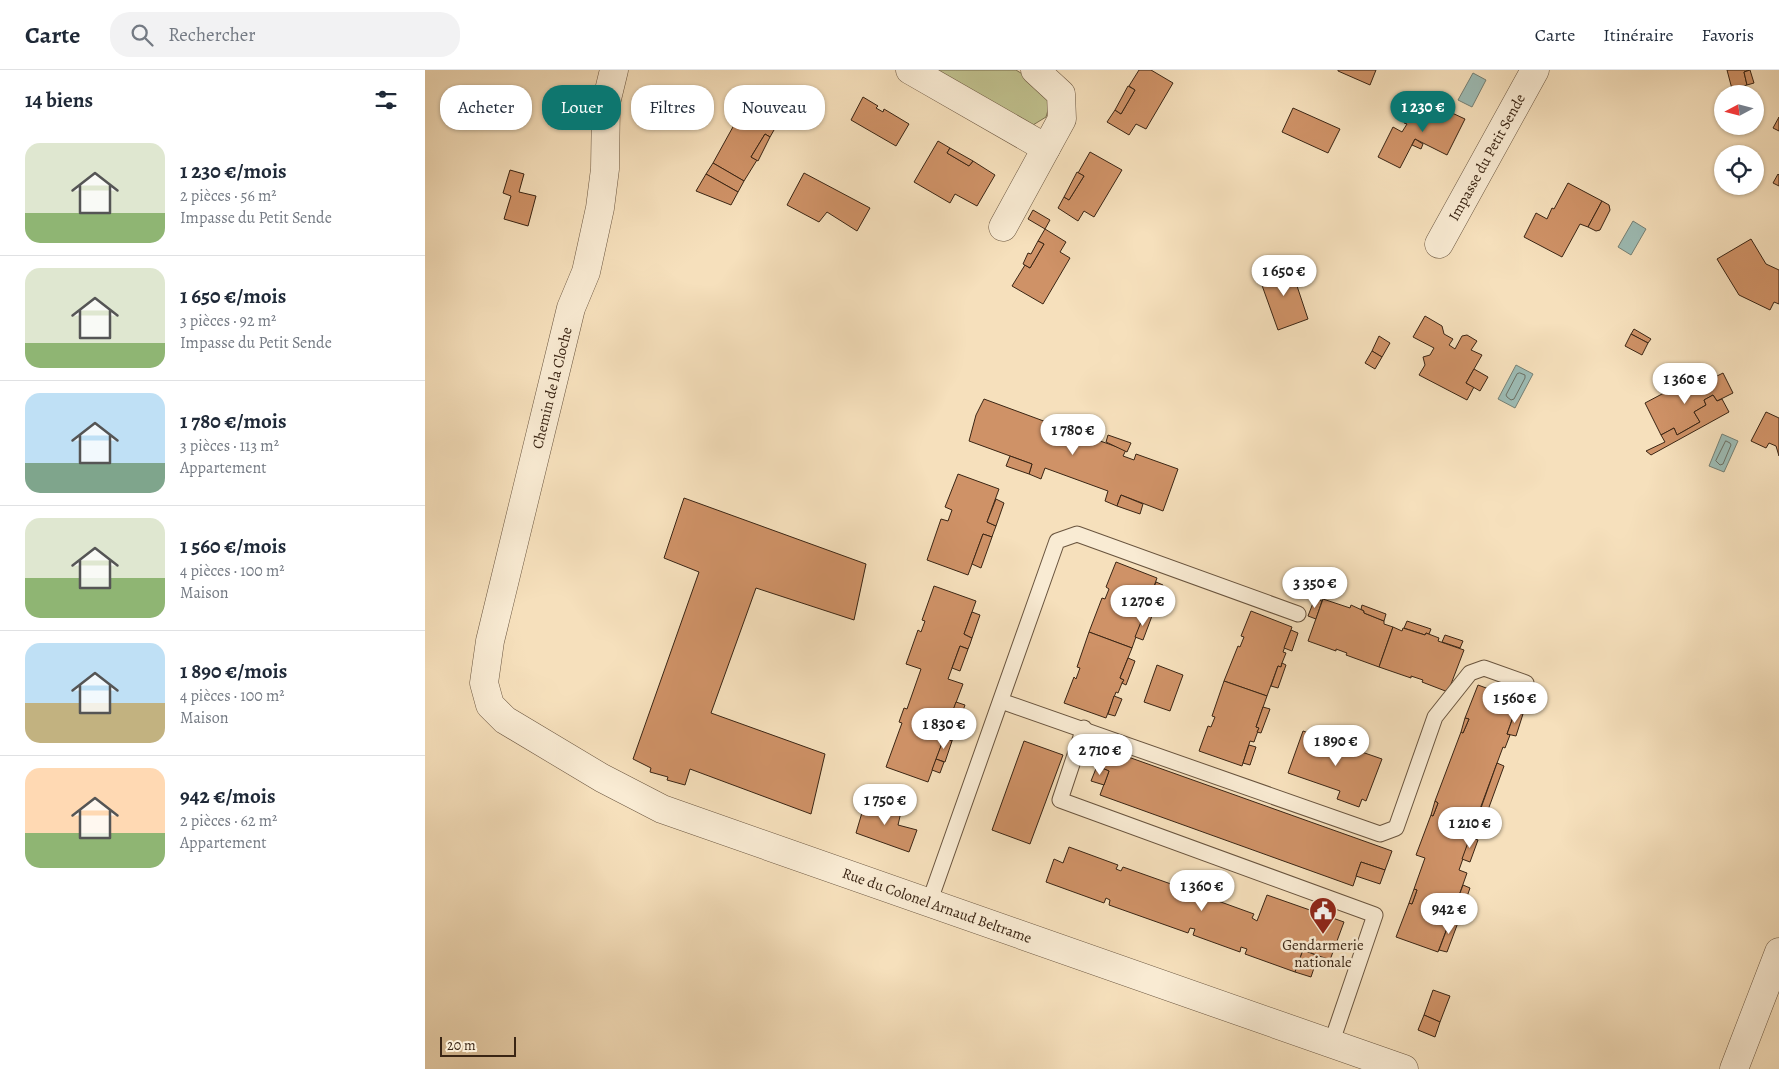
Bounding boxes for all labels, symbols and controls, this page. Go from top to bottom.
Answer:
search box [110,12,460,57]
text: Carte [25,19,80,51]
icon: search [128,21,156,49]
text: Rechercher [168,22,256,48]
text: Carte [1535,23,1575,47]
text: Itinéraire [1603,23,1674,47]
text: Favoris [1702,23,1754,47]
chip: Acheter [440,85,532,130]
chip: Louer [542,85,621,130]
chip: Filtres [631,85,714,130]
chip: Nouveau [724,85,825,130]
north arrow [1714,85,1764,135]
map controls [1714,85,1764,195]
text: 14 biens [25,86,93,114]
icon: filters [372,86,400,114]
pin: 1 230 € [1377,90,1469,133]
street label: Impasse du Petit Sende [1444,90,1530,225]
text: 1 230 € [1401,96,1445,118]
button: locate [1714,145,1764,195]
text: 1 230 €/mois [180,157,287,185]
icon: home [65,163,125,223]
text: 2 pièces · 56 m² [180,185,277,207]
text: Impasse du Petit Sende [180,207,332,229]
pin: 1 650 € [1238,254,1330,297]
text: 1 650 € [1263,260,1305,282]
text: 1 650 €/mois [180,282,286,310]
icon: home [65,288,125,348]
text: 3 pièces · 92 m² [180,310,276,332]
street label: Chemin de la Cloche [527,325,577,451]
text: Impasse du Petit Sende [180,332,332,354]
pin: 1 360 € [1639,362,1731,405]
text: 1 360 € [1664,368,1706,390]
text: 1 780 €/mois [180,407,287,435]
icon: home [65,413,125,473]
pin: 1 780 € [1027,414,1119,456]
text: 1 780 € [1051,419,1095,441]
text: 3 pièces · 113 m² [180,435,279,457]
text: Appartement [180,457,266,479]
text: 1 560 €/mois [180,532,286,560]
icon: home [65,538,125,598]
text: 4 pièces · 100 m² [180,560,284,582]
pin: 3 350 € [1269,566,1361,609]
text: 3 350 € [1293,572,1337,594]
text: Maison [180,582,229,604]
pin: 1 270 € [1097,584,1189,627]
text: 1 270 € [1121,590,1165,612]
text: 1 890 €/mois [180,657,287,685]
icon: home [65,663,125,723]
pin: 1 560 € [1469,682,1561,724]
text: 4 pièces · 100 m² [180,685,284,707]
text: 1 560 € [1494,687,1536,709]
text: Maison [180,707,229,729]
pin: 1 830 € [898,708,990,750]
text: 1 830 € [922,713,966,735]
pin: 1 890 € [1290,724,1382,767]
text: 1 890 € [1314,730,1358,752]
pin: 2 710 € [1054,734,1146,776]
text: 2 710 € [1078,739,1122,761]
text: 942 €/mois [180,782,276,810]
pin: 1 750 € [839,784,931,826]
icon: home [65,788,125,848]
text: 1 750 € [864,789,906,811]
pin: 1 210 € [1424,806,1516,849]
text: 2 pièces · 62 m² [180,810,277,832]
text: 1 210 € [1449,812,1491,834]
text: Appartement [180,832,266,854]
street label: Rue du Colonel Arnaud Beltrame [840,863,1035,948]
pin: 1 360 € [1156,870,1248,912]
text: 1 360 € [1181,875,1223,897]
pin: 942 € [1414,892,1484,935]
public building icon: Gendarmerie nationale [1308,896,1338,935]
text: 942 € [1432,898,1466,920]
place label: Gendarmerie nationale [1282,935,1364,972]
scale bar [440,1034,516,1057]
text: 20 m [447,1036,476,1055]

